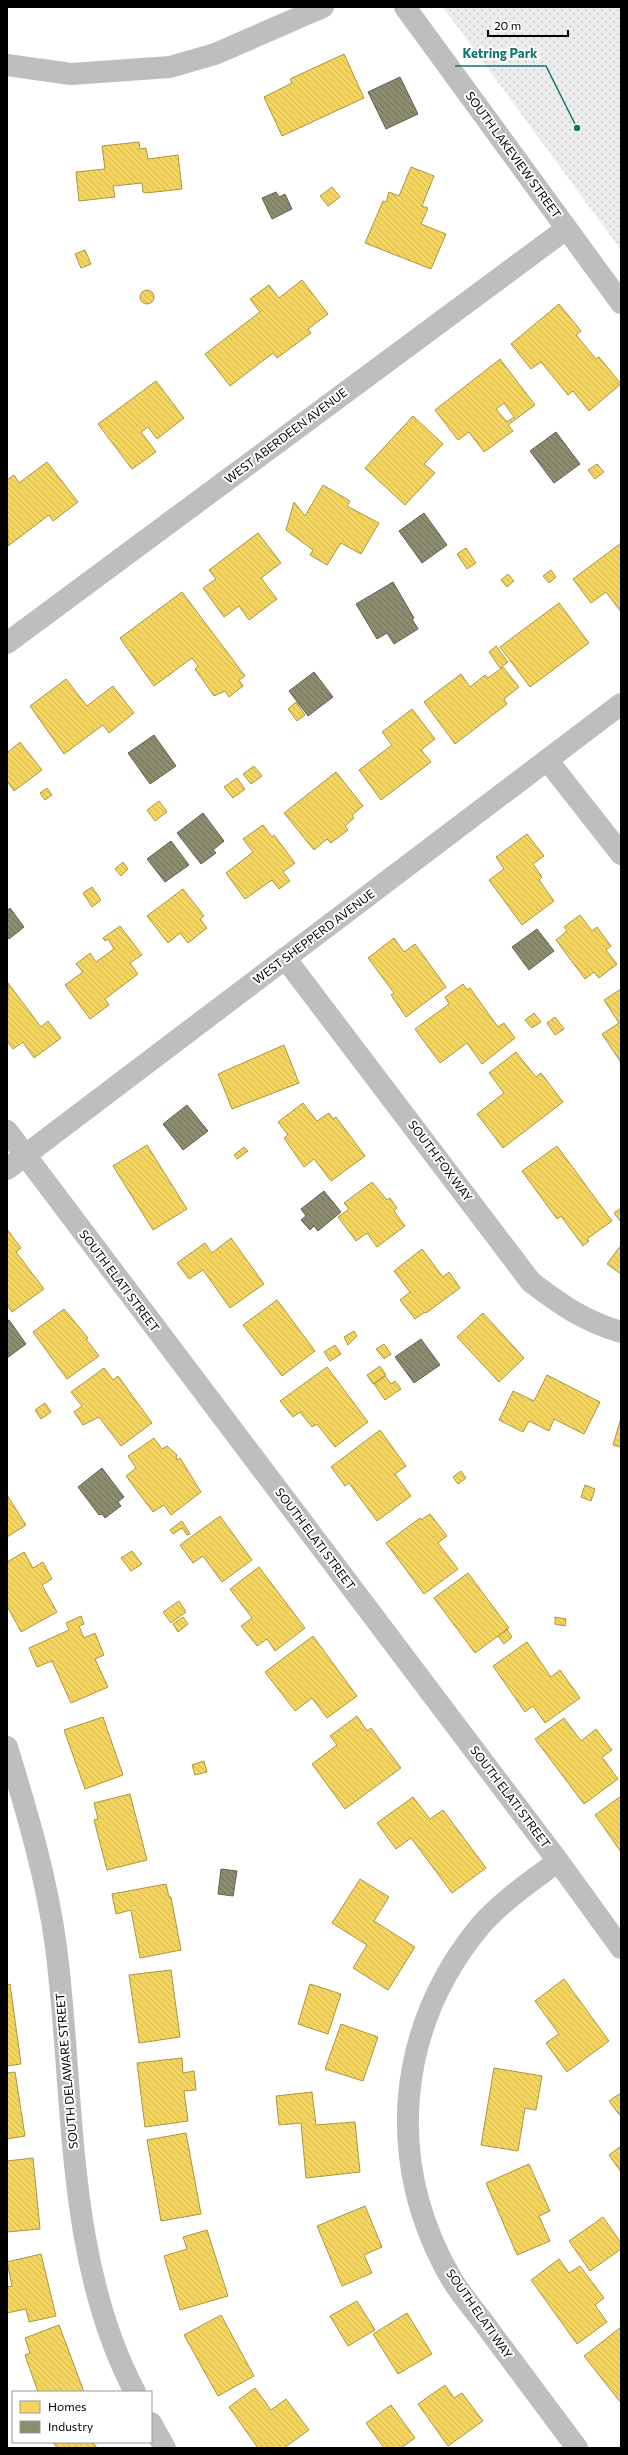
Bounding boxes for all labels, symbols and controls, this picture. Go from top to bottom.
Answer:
scale bar [488,12,568,38]
text: 20 m [494,18,521,32]
callout: Ketring Park [455,41,546,66]
text: Ketring Park [462,45,538,61]
street label: SOUTH LAKEVIEW STREET [463,89,565,221]
street label: WEST ABERDEEN AVENUE [221,385,349,486]
street label: WEST SHEPPERD AVENUE [250,886,377,986]
street label: SOUTH FOX WAY [406,1117,476,1204]
street label: SOUTH ELATI STREET [77,1227,163,1334]
street label: SOUTH ELATI STREET [273,1485,359,1592]
street label: SOUTH ELATI STREET [468,1743,554,1850]
street label: SOUTH DELAWARE STREET [52,1992,80,2150]
street label: SOUTH ELATI WAY [444,2266,516,2361]
legend [12,2391,152,2443]
text: Homes [48,2399,86,2413]
text: Industry [48,2419,93,2433]

